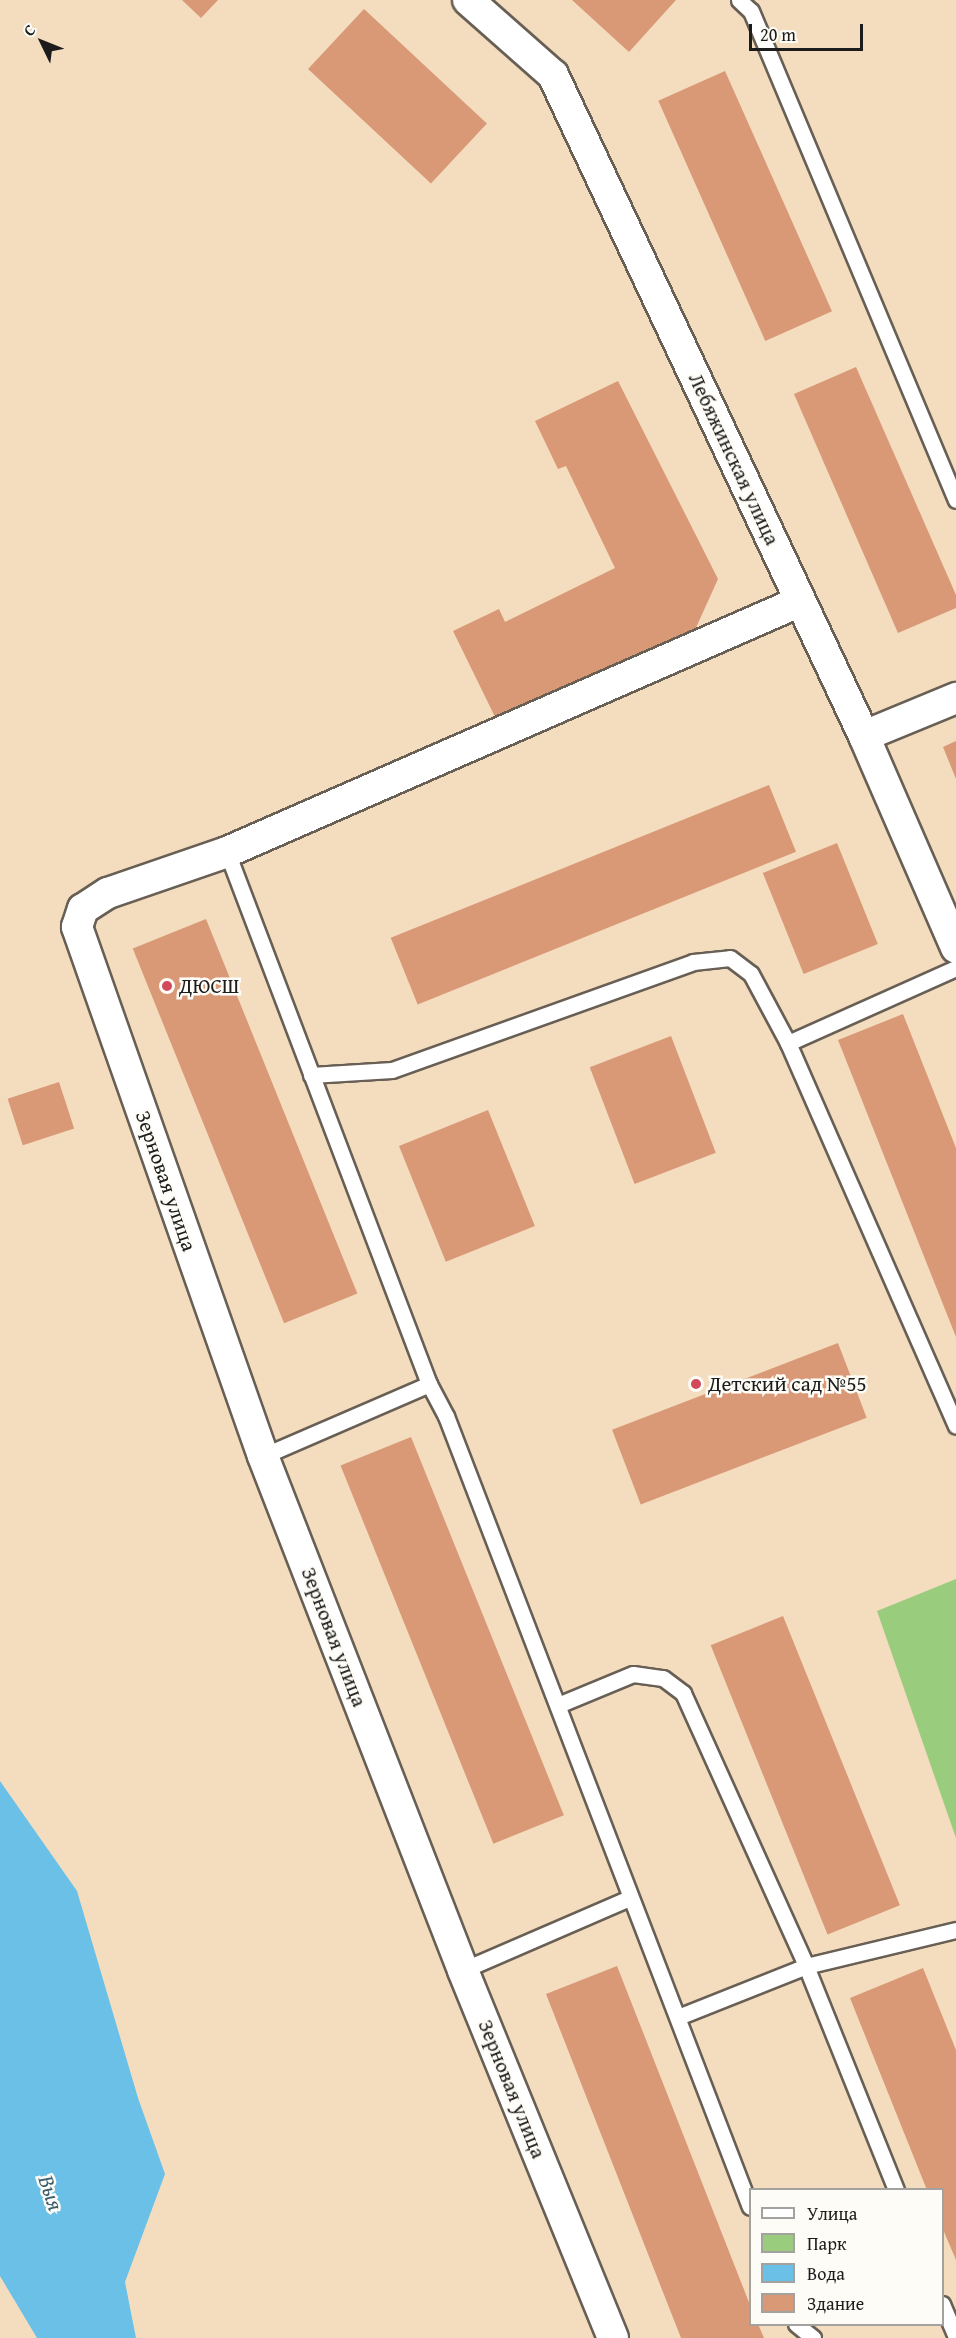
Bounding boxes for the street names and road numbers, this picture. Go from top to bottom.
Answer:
street label: Лебяжинская улица [683,369,785,549]
street label: Зерновая улица [130,1107,202,1255]
street label: Зерновая улица [296,1564,372,1710]
street label: Зерновая улица [473,2016,551,2162]

